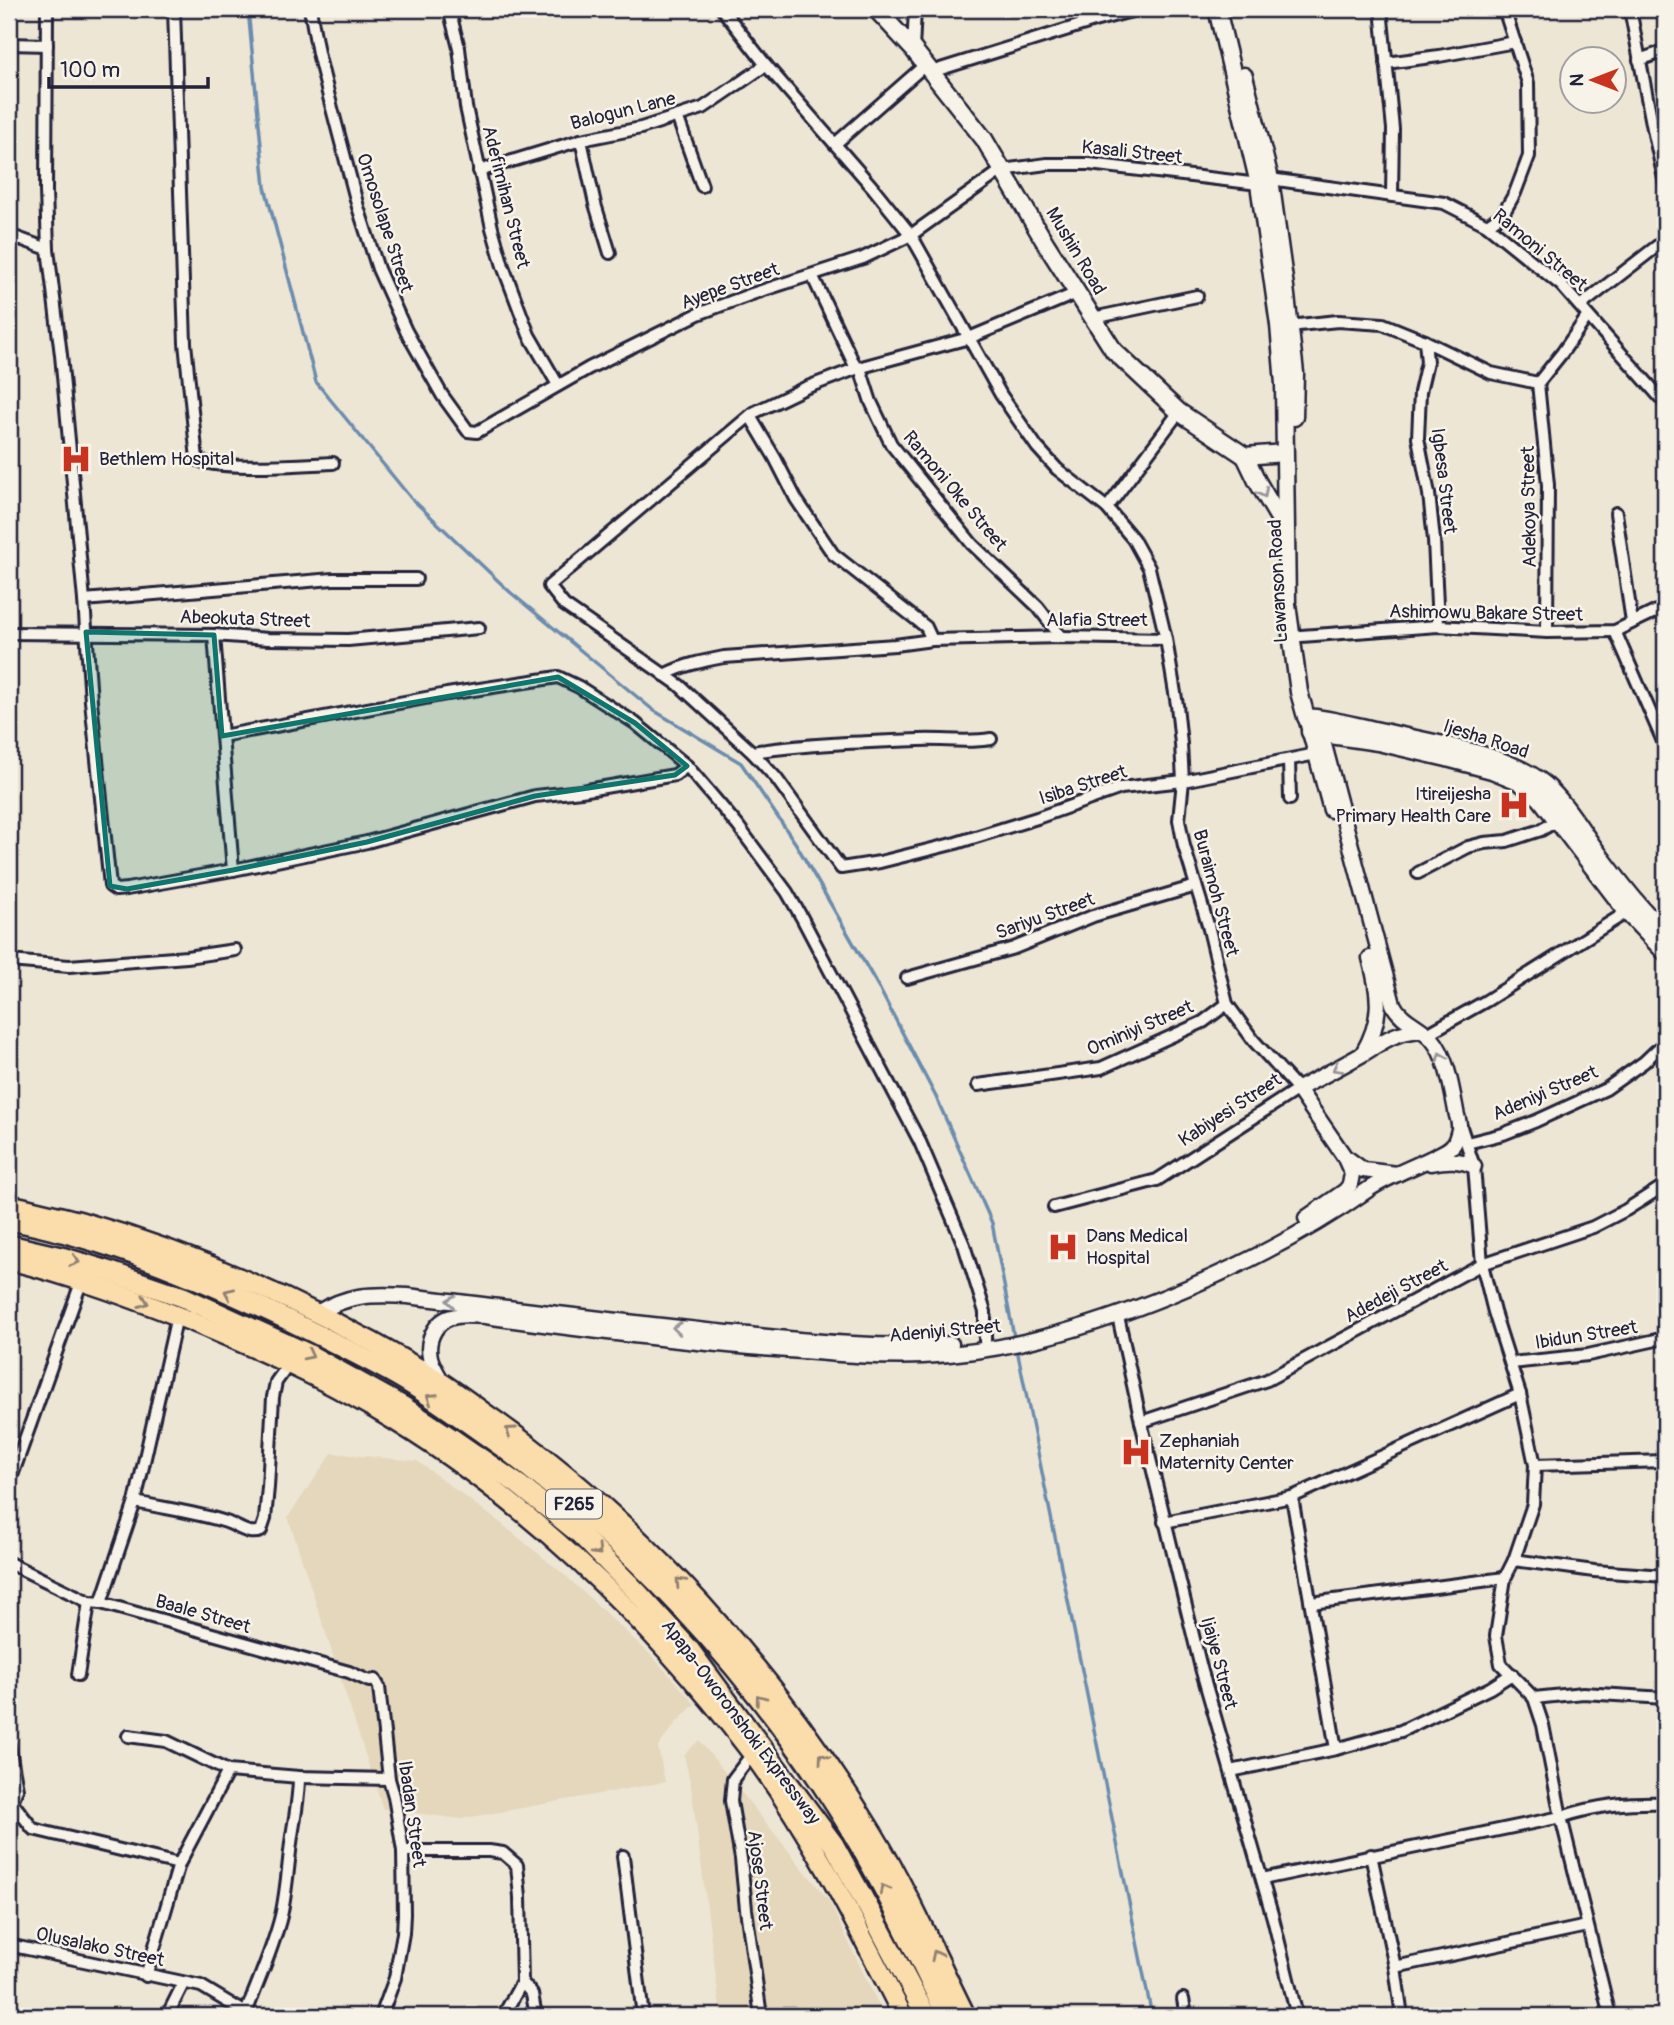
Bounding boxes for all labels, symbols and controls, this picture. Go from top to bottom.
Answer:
scale bar [49,46,208,90]
north arrow [1558,46,1628,116]
text: 100 m [60,57,120,84]
text: N [1565,73,1589,86]
street label: Balogun Lane [568,86,679,136]
street label: Adefimihan Street [477,123,535,271]
street label: Kasali Street [1080,135,1184,169]
street label: Omosolape Street [351,150,419,296]
street label: Mushin Road [1040,203,1112,299]
street label: Ramoni Street [1488,203,1593,297]
street label: Ayepe Street [678,257,783,315]
street label: Ramoni Oke Street [898,426,1013,556]
street label: Igbesa Street [1426,427,1462,536]
hospital icon: Bethlem Hospital [59,442,93,476]
street label: Adekoya Street [1516,446,1542,568]
place label: Bethlem Hospital [99,447,234,471]
one-way arrow [1255,486,1269,498]
street label: Lawanson Road [1263,519,1293,643]
street label: Ashimowu Bakare Street [1389,599,1584,627]
street label: Abeokuta Street [179,605,311,633]
street label: Alafia Street [1046,608,1148,632]
street label: Ijesha Road [1440,714,1532,764]
street label: Isiba Street [1036,759,1130,810]
place label: Itireijesha Primary Health Care [1335,782,1492,828]
hospital icon: Itireijesha Primary Health Care [1497,788,1531,822]
street label: Buraimoh Street [1188,827,1245,959]
street label: Sariyu Street [992,887,1098,945]
street label: Ominiyi Street [1083,995,1197,1061]
one-way arrow [1436,1051,1450,1063]
one-way arrow [1332,1060,1345,1073]
street label: Adeniyi Street [1489,1060,1602,1126]
street label: Kabiyesi Street [1174,1068,1286,1152]
place label: Dans Medical Hospital [1086,1224,1188,1270]
hospital icon: Dans Medical Hospital [1046,1230,1080,1264]
one-way arrow [69,1253,81,1268]
street label: Adedeji Street [1340,1254,1452,1328]
one-way arrow [224,1287,237,1301]
one-way arrow [137,1294,150,1308]
one-way arrow [445,1294,457,1309]
street label: Adeniyi Street [888,1314,1002,1348]
street label: Ibidun Street [1533,1315,1639,1355]
one-way arrow [671,1321,682,1336]
one-way arrow [301,1346,314,1360]
one-way arrow [426,1394,439,1406]
one-way arrow [505,1427,518,1439]
place label: Zephaniah Maternity Center [1159,1429,1294,1475]
hospital icon: Zephaniah Maternity Center [1119,1435,1153,1469]
road number: F265 [546,1490,602,1518]
one-way arrow [588,1543,601,1556]
one-way arrow [675,1577,688,1590]
street label: Baale Street [153,1589,254,1639]
street label: Ijaiye Street [1195,1614,1243,1712]
street label: Apapa-Oworonshoki Expressway [656,1615,826,1829]
one-way arrow [755,1694,768,1707]
one-way arrow [819,1753,831,1766]
street label: Ibadan Street [393,1759,431,1869]
street label: Ajose Street [742,1829,778,1932]
one-way arrow [879,1884,892,1896]
street label: Olusalako Street [34,1922,167,1972]
one-way arrow [930,1950,944,1962]

